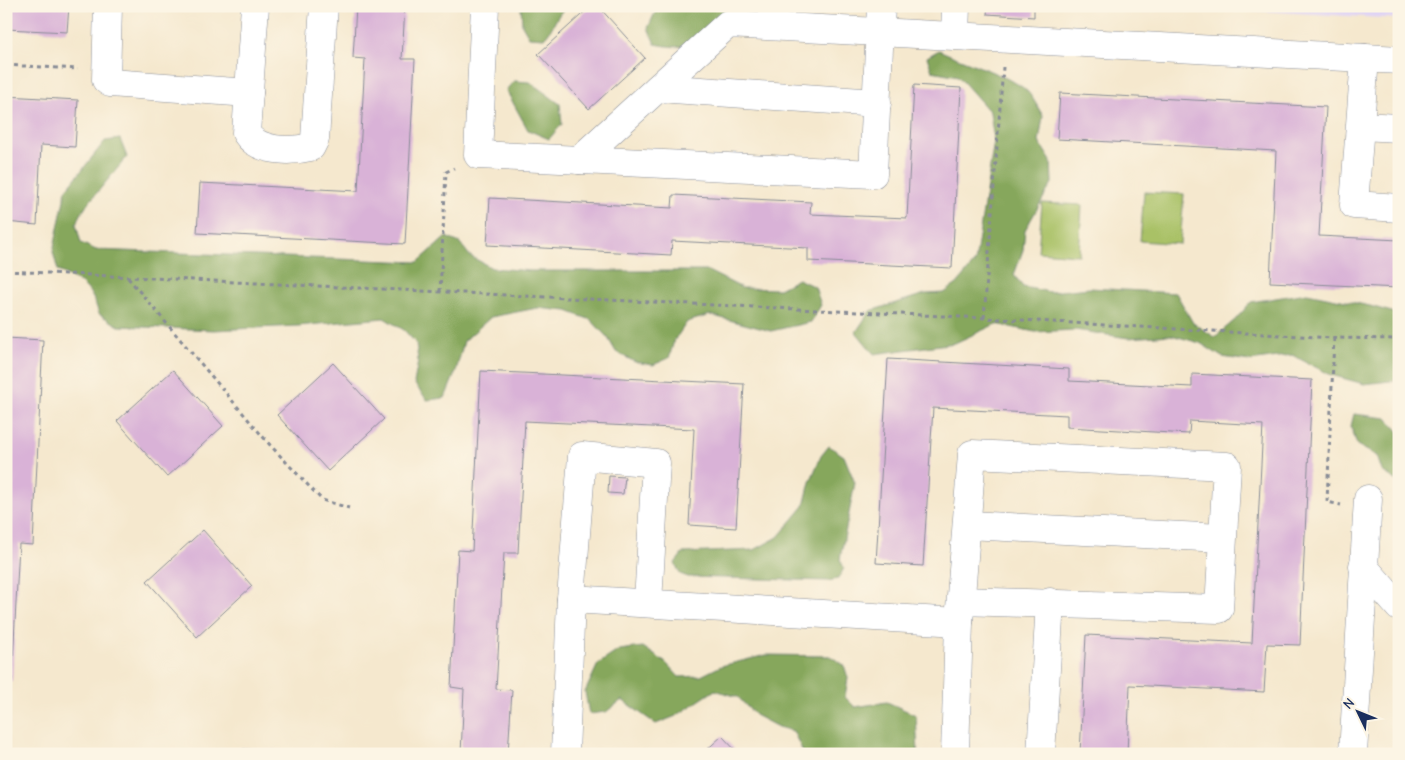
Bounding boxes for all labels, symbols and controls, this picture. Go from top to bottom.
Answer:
north arrow [1332,688,1382,738]
text: N [1340,694,1358,713]

